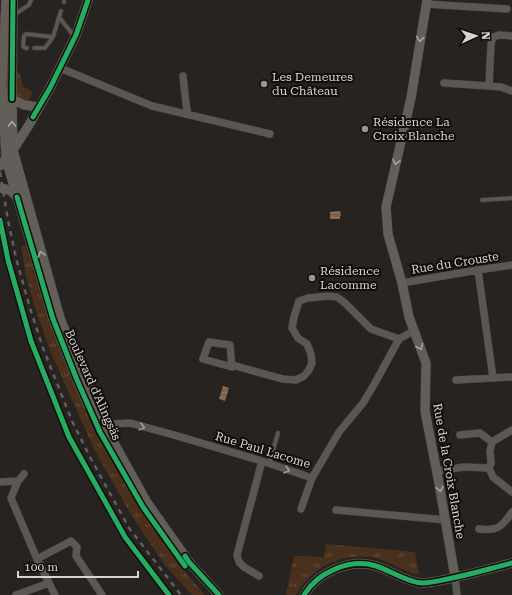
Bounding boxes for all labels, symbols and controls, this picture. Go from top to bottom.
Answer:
north arrow [456,16,496,56]
text: N [479,31,492,41]
one-way arrow [417,35,425,42]
place label: Les Demeures du Château [272,70,353,98]
marker: Les Demeures du Château [259,79,269,89]
place label: Résidence La Croix Blanche [373,115,455,143]
one-way arrow [8,121,16,127]
marker: Résidence La Croix Blanche [360,124,370,134]
one-way arrow [393,158,401,165]
street label: Rue du Crouste [410,249,500,277]
one-way arrow [38,251,46,257]
place label: Résidence Lacomme [320,264,380,292]
marker: Résidence Lacomme [307,273,317,283]
street label: Boulevard d'Alingsäs [62,328,124,443]
one-way arrow [415,343,423,351]
street label: Rue de la Croix Blanche [430,402,468,540]
one-way arrow [139,422,145,430]
street label: Rue Paul Lacome [214,429,313,471]
one-way arrow [283,465,290,474]
one-way arrow [435,486,444,492]
scale bar [18,553,138,579]
text: 100 m [24,560,58,574]

